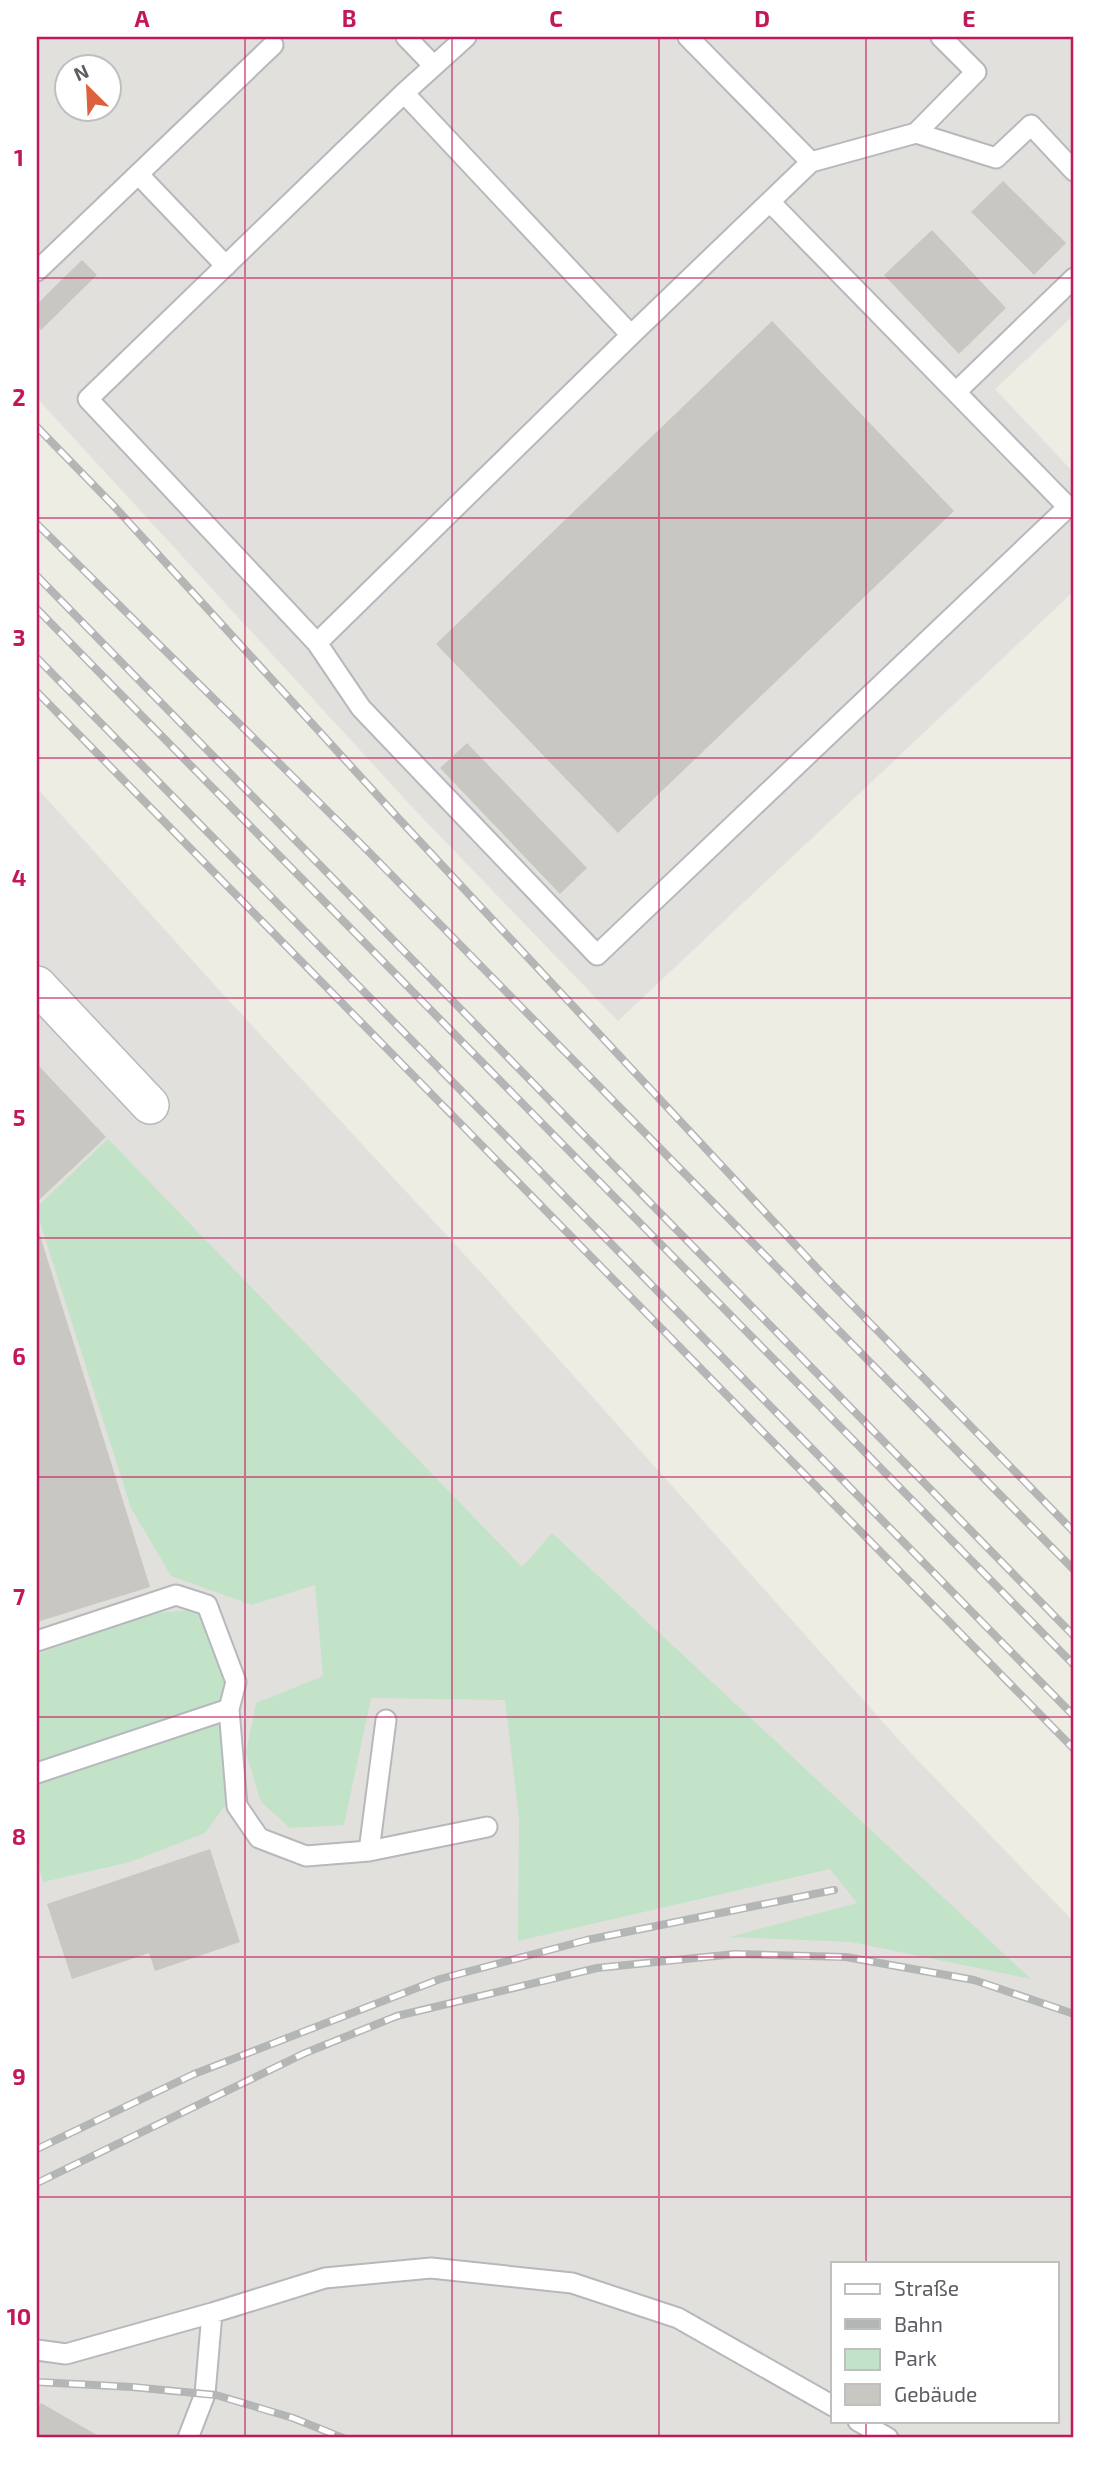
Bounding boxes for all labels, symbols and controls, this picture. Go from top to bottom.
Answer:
text: A [134,4,150,32]
text: B [342,4,356,32]
text: C [549,4,563,32]
text: D [754,4,770,32]
text: E [962,4,976,32]
north arrow [52,52,122,122]
text: N [70,59,92,85]
text: 1 [14,143,24,171]
text: 2 [12,383,26,411]
text: 3 [12,623,26,651]
text: 4 [12,863,26,891]
text: 5 [13,1103,25,1131]
text: 6 [12,1342,26,1370]
text: 7 [13,1582,25,1610]
text: 8 [12,1822,26,1850]
text: 9 [12,2062,26,2090]
legend [831,2262,1058,2422]
text: Straße [894,2275,959,2300]
text: 10 [7,2302,31,2330]
text: Bahn [894,2311,943,2336]
text: Park [894,2345,937,2370]
text: Gebäude [894,2381,977,2406]

